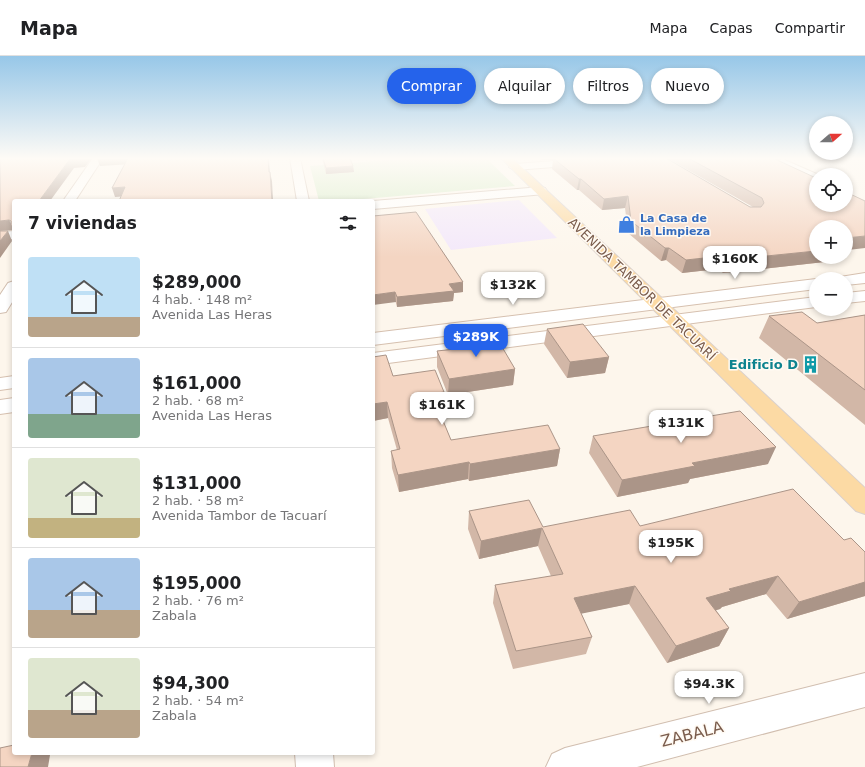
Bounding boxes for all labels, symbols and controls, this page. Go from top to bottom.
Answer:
text: Mapa [20,17,78,39]
text: Mapa [649,20,688,36]
text: Capas [710,20,753,36]
text: Compartir [775,20,845,36]
chip: Comprar [387,68,476,104]
chip: Alquilar [484,68,565,104]
chip: Filtros [573,68,643,104]
chip: Nuevo [651,68,724,104]
north arrow [809,116,853,160]
map controls [809,116,853,316]
button: locate [809,168,853,212]
icon: filters [337,212,359,234]
place label: La Casa de la Limpieza [640,212,710,238]
text: 7 viviendas [28,213,137,233]
street label: AVENIDA TAMBOR DE TACUARÍ [565,214,719,364]
shop icon: La Casa de la Limpieza [617,214,637,234]
button: + [809,220,853,264]
pin: $160K [707,246,763,280]
text: $160K [712,251,758,266]
text: $289,000 [152,272,241,292]
pin: $132K [485,272,541,306]
button: − [809,272,853,316]
icon: home [60,273,108,321]
text: $132K [490,277,536,292]
text: 4 hab. · 148 m² [152,292,252,307]
text: Avenida Las Heras [152,307,272,322]
pin: $289K [448,324,504,358]
text: $289K [453,329,499,344]
building icon: Edificio D [801,354,821,374]
place label: Edificio D [729,357,798,372]
text: $161,000 [152,373,241,393]
icon: home [60,374,108,422]
pin: $161K [414,392,470,426]
text: 2 hab. · 68 m² [152,393,244,408]
text: $161K [419,397,465,412]
text: Avenida Las Heras [152,408,272,423]
pin: $131K [653,410,709,444]
text: $131K [658,415,704,430]
text: $131,000 [152,473,241,493]
icon: home [60,474,108,522]
text: 2 hab. · 58 m² [152,493,244,508]
text: Avenida Tambor de Tacuarí [152,508,327,523]
pin: $195K [643,530,699,564]
text: $195K [648,535,694,550]
text: $195,000 [152,573,241,593]
icon: home [60,574,108,622]
text: 2 hab. · 76 m² [152,593,244,608]
text: Zabala [152,608,197,623]
pin: $94.3K [676,671,742,705]
text: $94,300 [152,673,229,693]
icon: home [60,674,108,722]
text: $94.3K [683,676,735,691]
text: 2 hab. · 54 m² [152,693,244,708]
text: Zabala [152,708,197,723]
street label: ZABALA [659,717,725,751]

